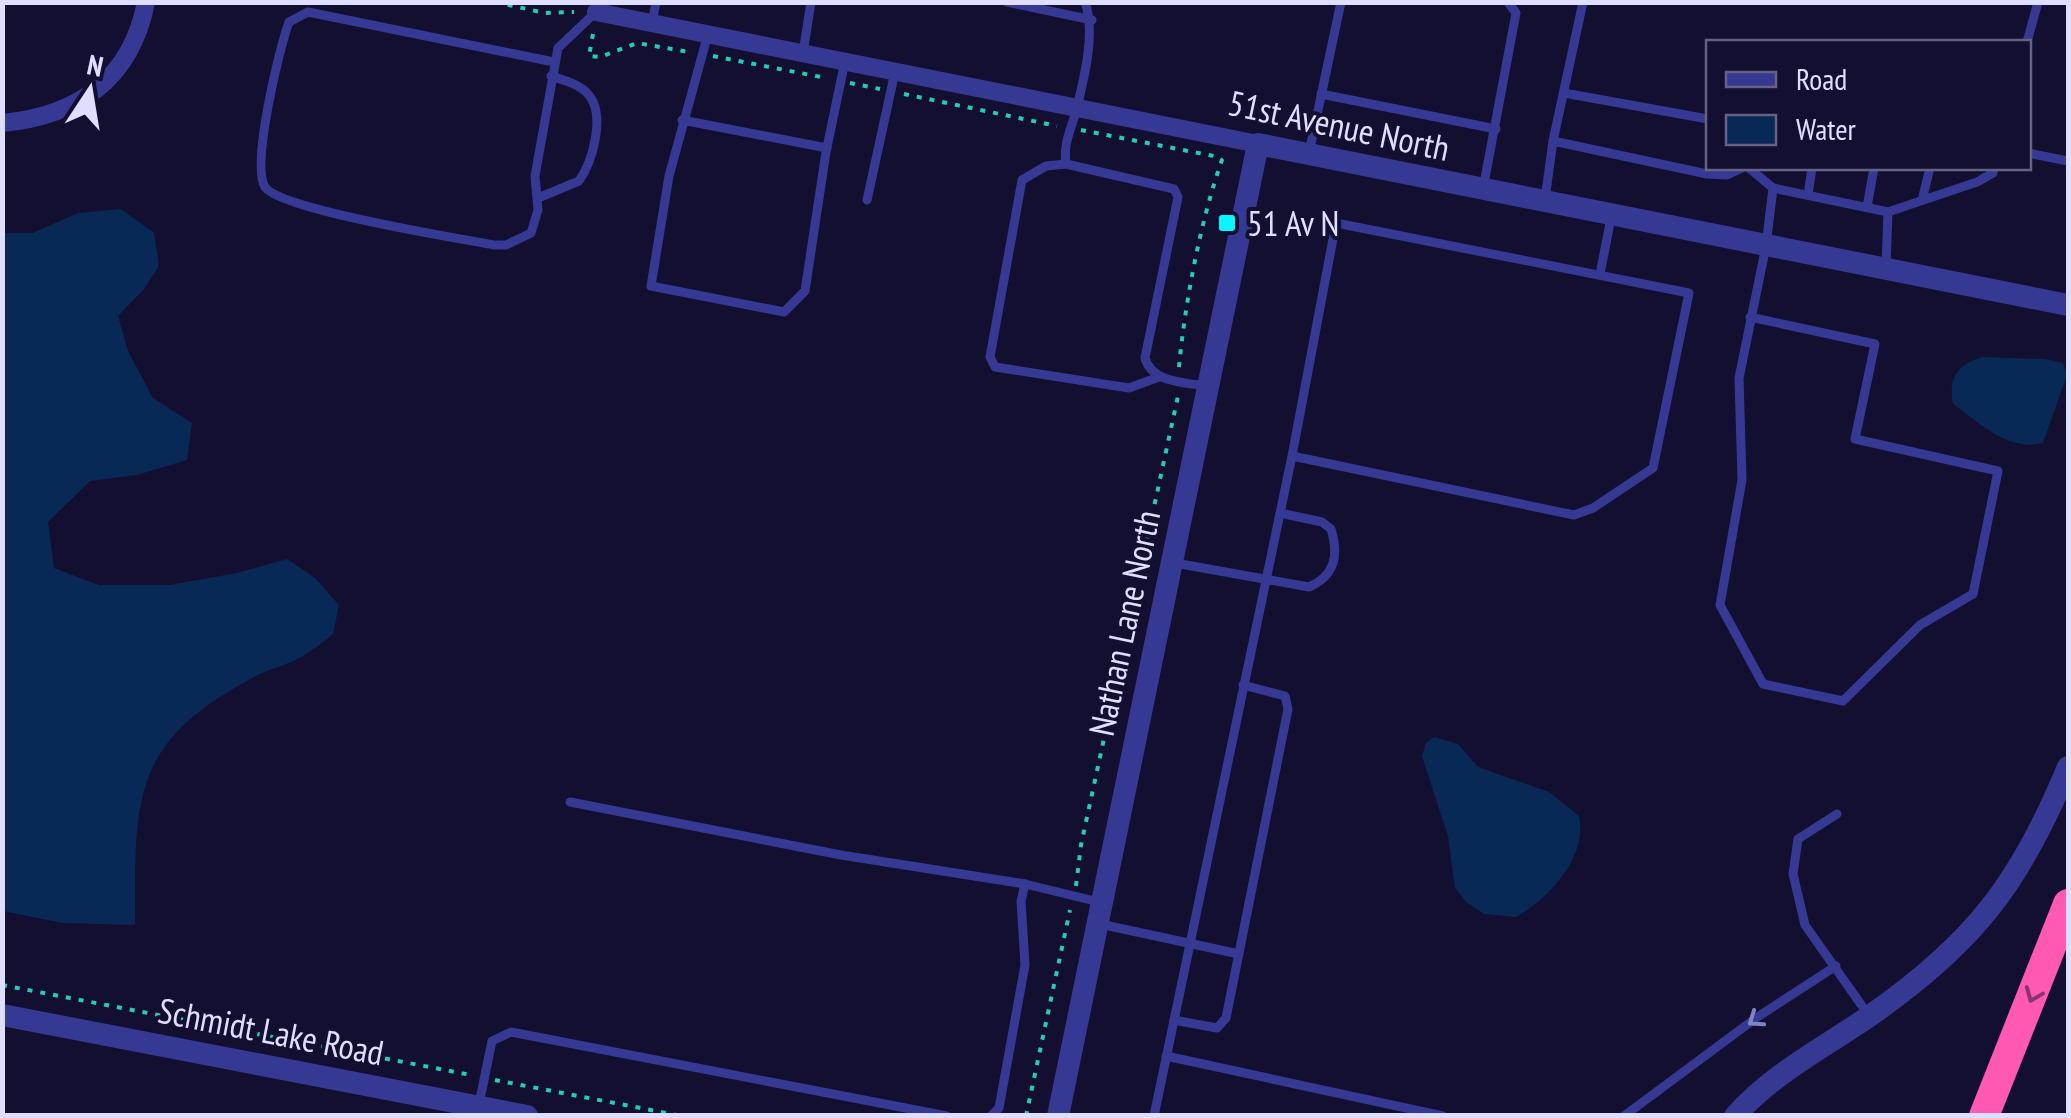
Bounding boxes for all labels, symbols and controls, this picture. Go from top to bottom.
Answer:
north arrow [40,40,140,140]
legend [1706,40,2031,170]
text: N [84,45,107,85]
text: Road [1796,59,1847,98]
street label: 51st Avenue North [1224,79,1454,171]
text: Water [1796,109,1857,148]
place label: 51 Av N [1247,200,1339,246]
marker: 51 Av N [1216,212,1238,234]
street label: Nathan Lane North [1078,506,1170,740]
one-way arrow [2024,985,2044,1003]
street label: Schmidt Lake Road [155,987,387,1075]
one-way arrow [1747,1008,1766,1026]

